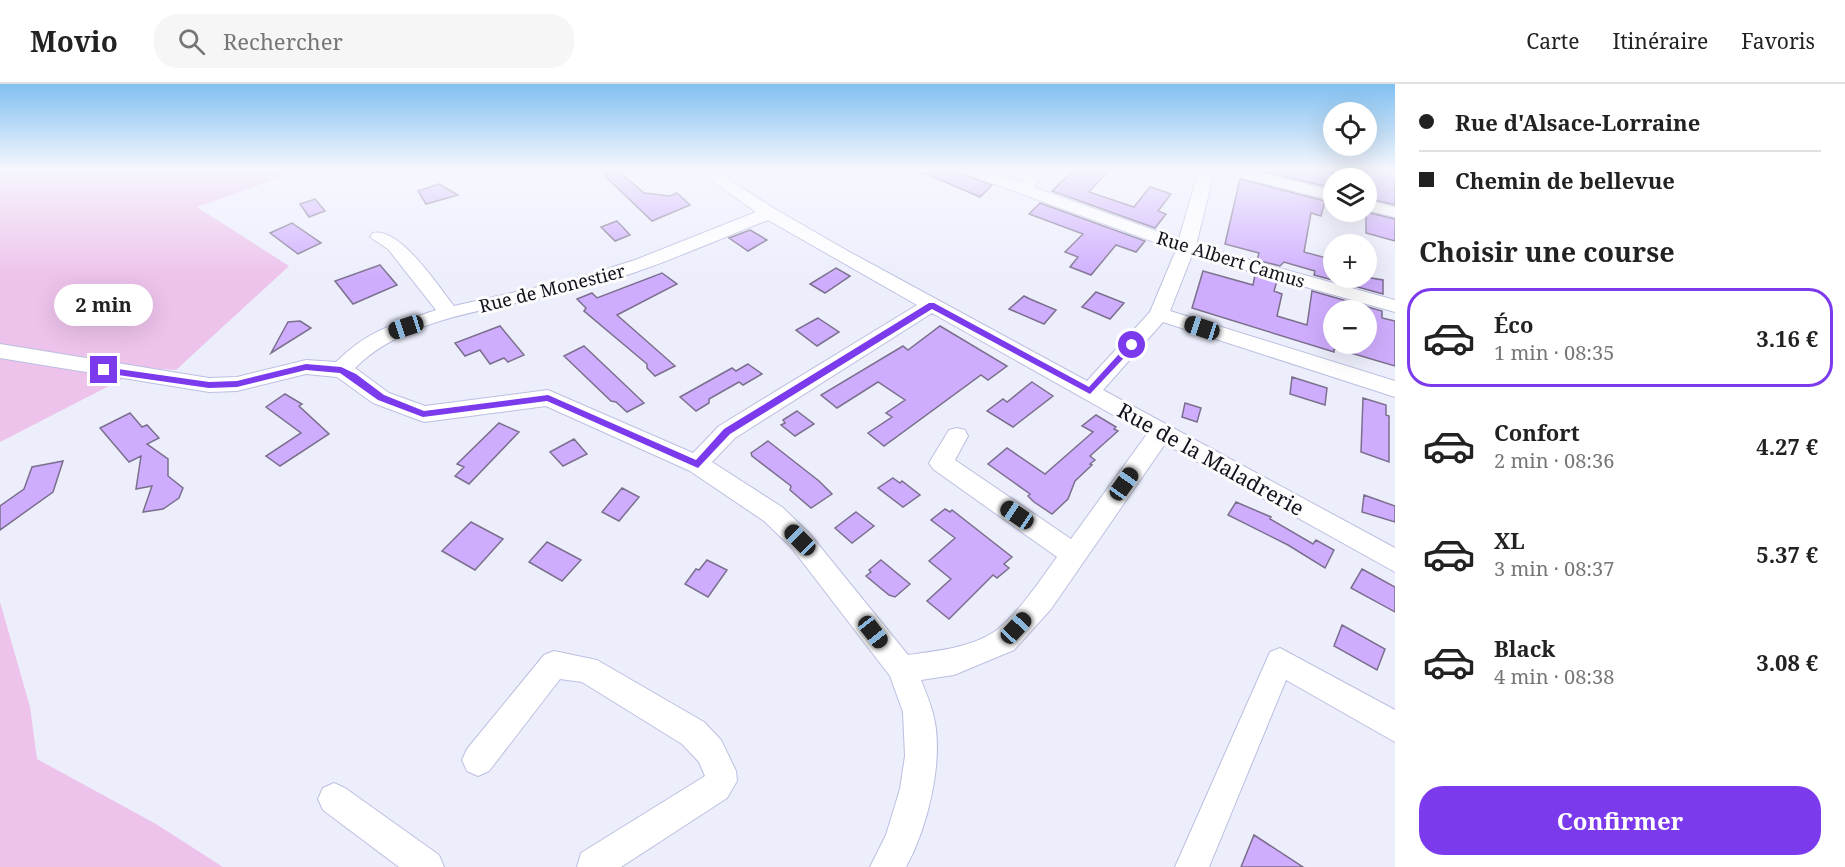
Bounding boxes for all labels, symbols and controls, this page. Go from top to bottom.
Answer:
search box [154,14,574,68]
text: Movio [30,22,118,60]
icon: search [175,25,208,58]
text: Rechercher [223,26,343,56]
text: Carte [1526,27,1580,55]
text: Itinéraire [1613,27,1708,55]
text: Favoris [1741,27,1815,55]
map controls [1323,102,1377,354]
button: locate [1323,102,1377,156]
text: Rue d'Alsace-Lorraine [1455,107,1700,137]
text: Chemin de bellevue [1455,165,1675,195]
button: layers [1323,168,1377,222]
street label: Rue Albert Camus [1154,225,1308,293]
text: Choisir une course [1419,233,1675,270]
button: + [1323,234,1377,288]
street label: Rue de Monestier [476,258,628,318]
callout: 2 min [54,283,154,325]
text: 2 min [75,291,132,318]
button: − [1323,300,1377,354]
text: Éco [1494,309,1533,339]
icon: car [1422,311,1476,365]
car [386,313,426,341]
car [1182,314,1222,342]
text: 3.16 € [1756,323,1818,353]
route start [1118,331,1145,358]
text: 1 min · 08:35 [1494,339,1614,366]
route end [90,356,117,383]
street label: Rue de la Maladrerie [1113,396,1309,522]
text: Confort [1494,417,1580,447]
icon: car [1422,419,1476,473]
text: 4.27 € [1756,431,1818,461]
text: 2 min · 08:36 [1494,447,1614,474]
car [1106,464,1142,504]
car [997,497,1037,533]
car [781,521,819,559]
text: XL [1494,525,1525,555]
icon: car [1422,527,1476,581]
text: 5.37 € [1756,539,1818,569]
text: 3 min · 08:37 [1494,555,1614,582]
car [997,609,1035,647]
car [855,612,891,652]
text: Black [1494,633,1555,663]
icon: car [1422,635,1476,689]
text: 3.08 € [1756,647,1818,677]
text: 4 min · 08:38 [1494,663,1614,690]
button: Confirmer [1419,786,1821,855]

